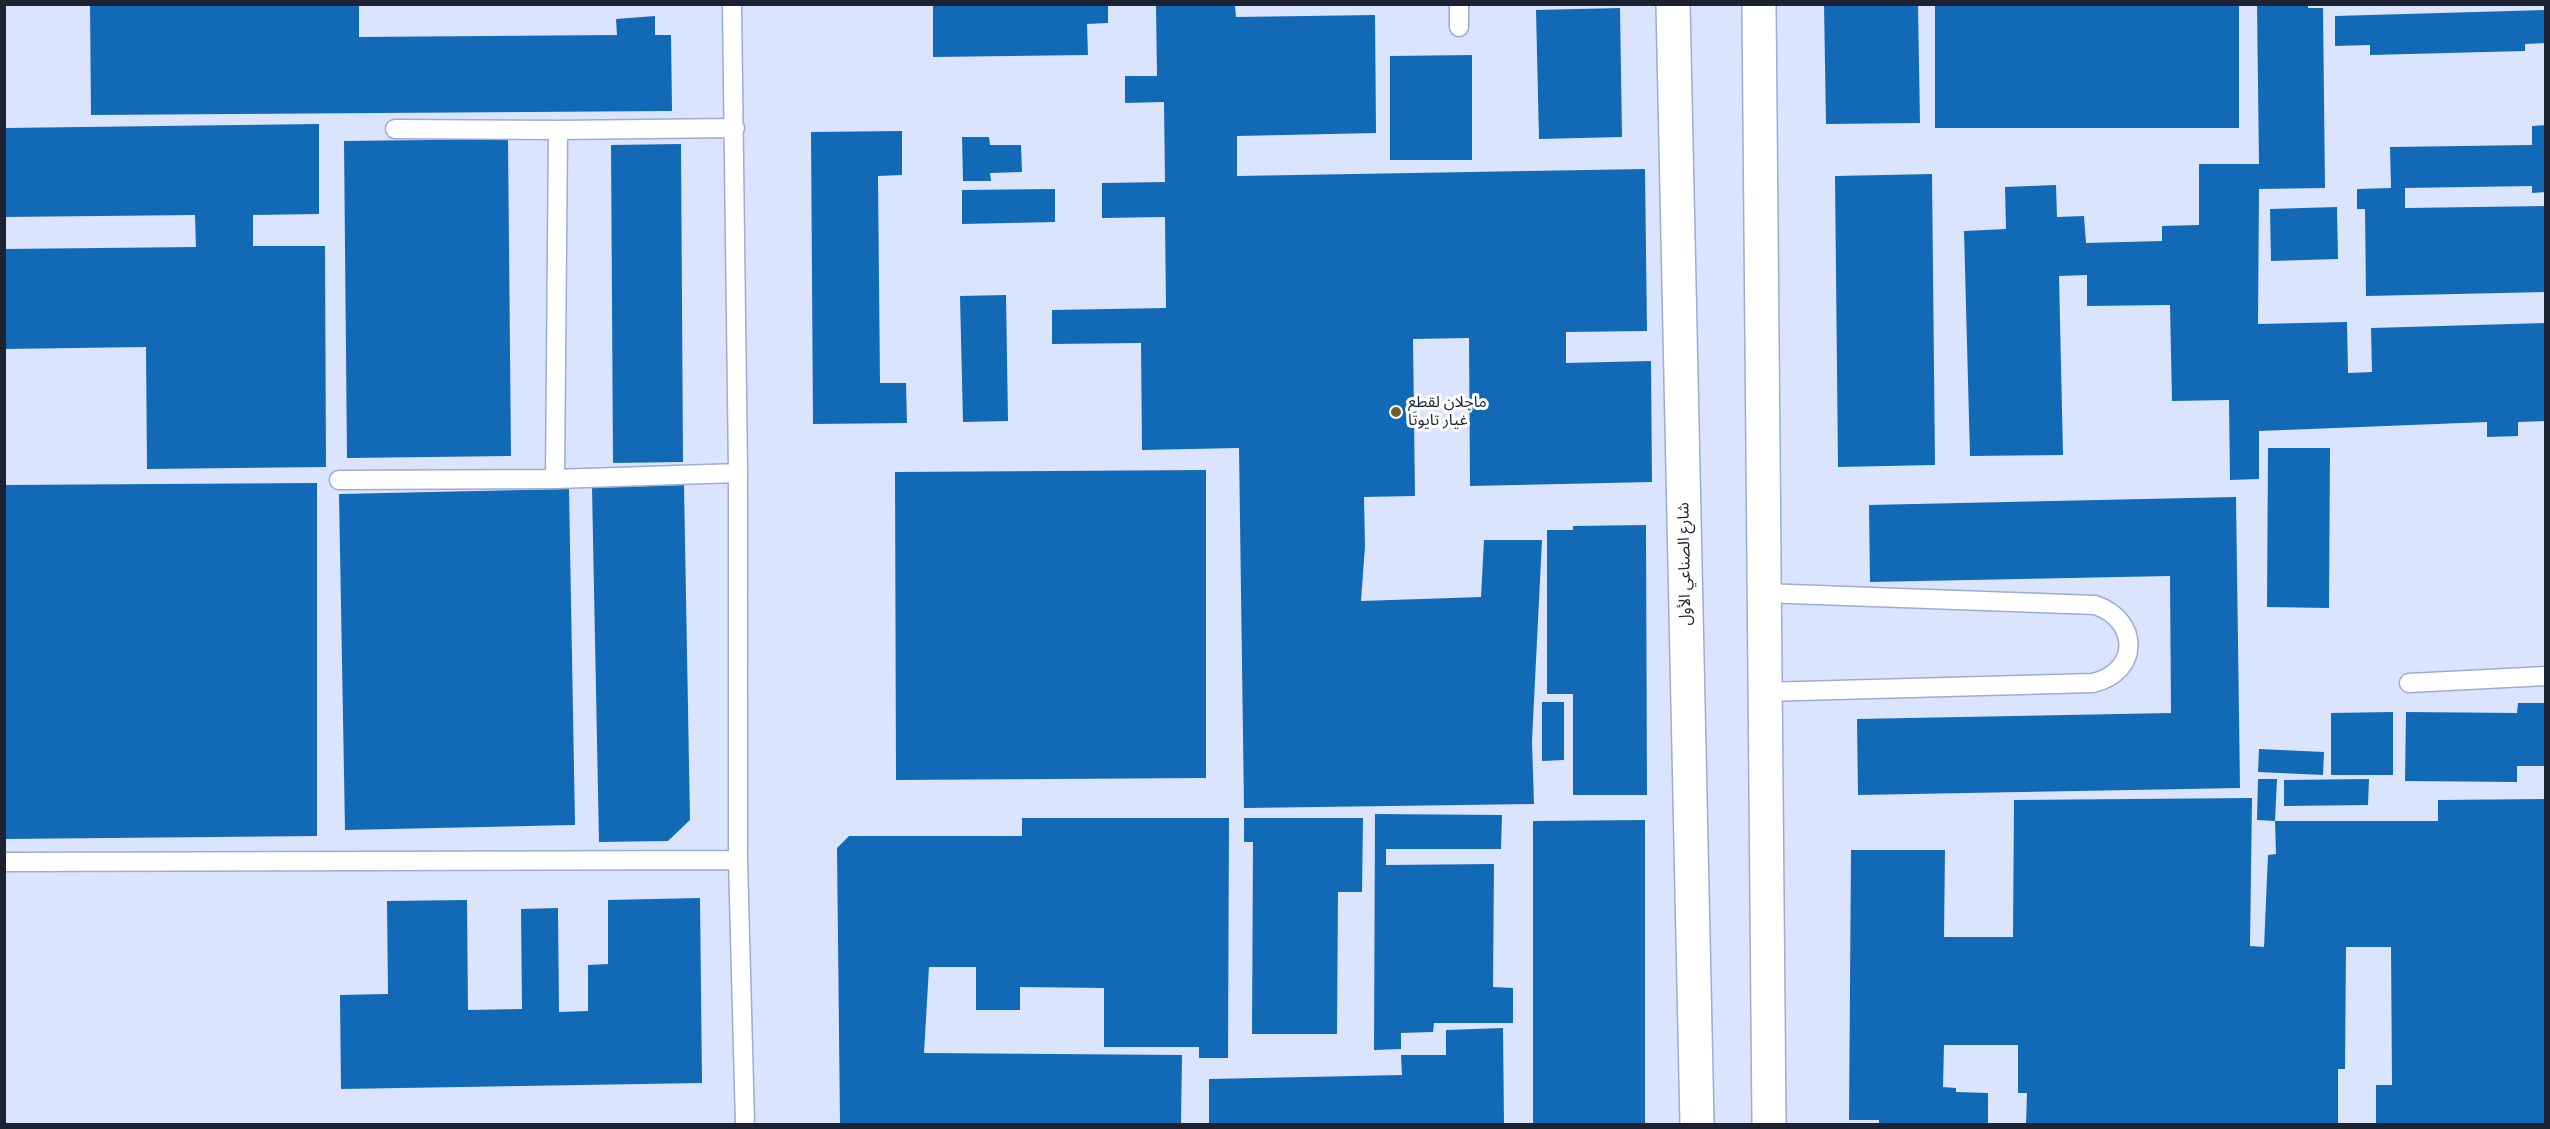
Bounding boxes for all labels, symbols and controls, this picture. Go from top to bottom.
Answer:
place label: ماجلان لقطع غيار تايوتا [1408,393,1487,431]
marker: ماجلان لقطع غيار تايوتا [1389,405,1403,419]
street label: شارع الصناعي الأول [1674,502,1696,626]

